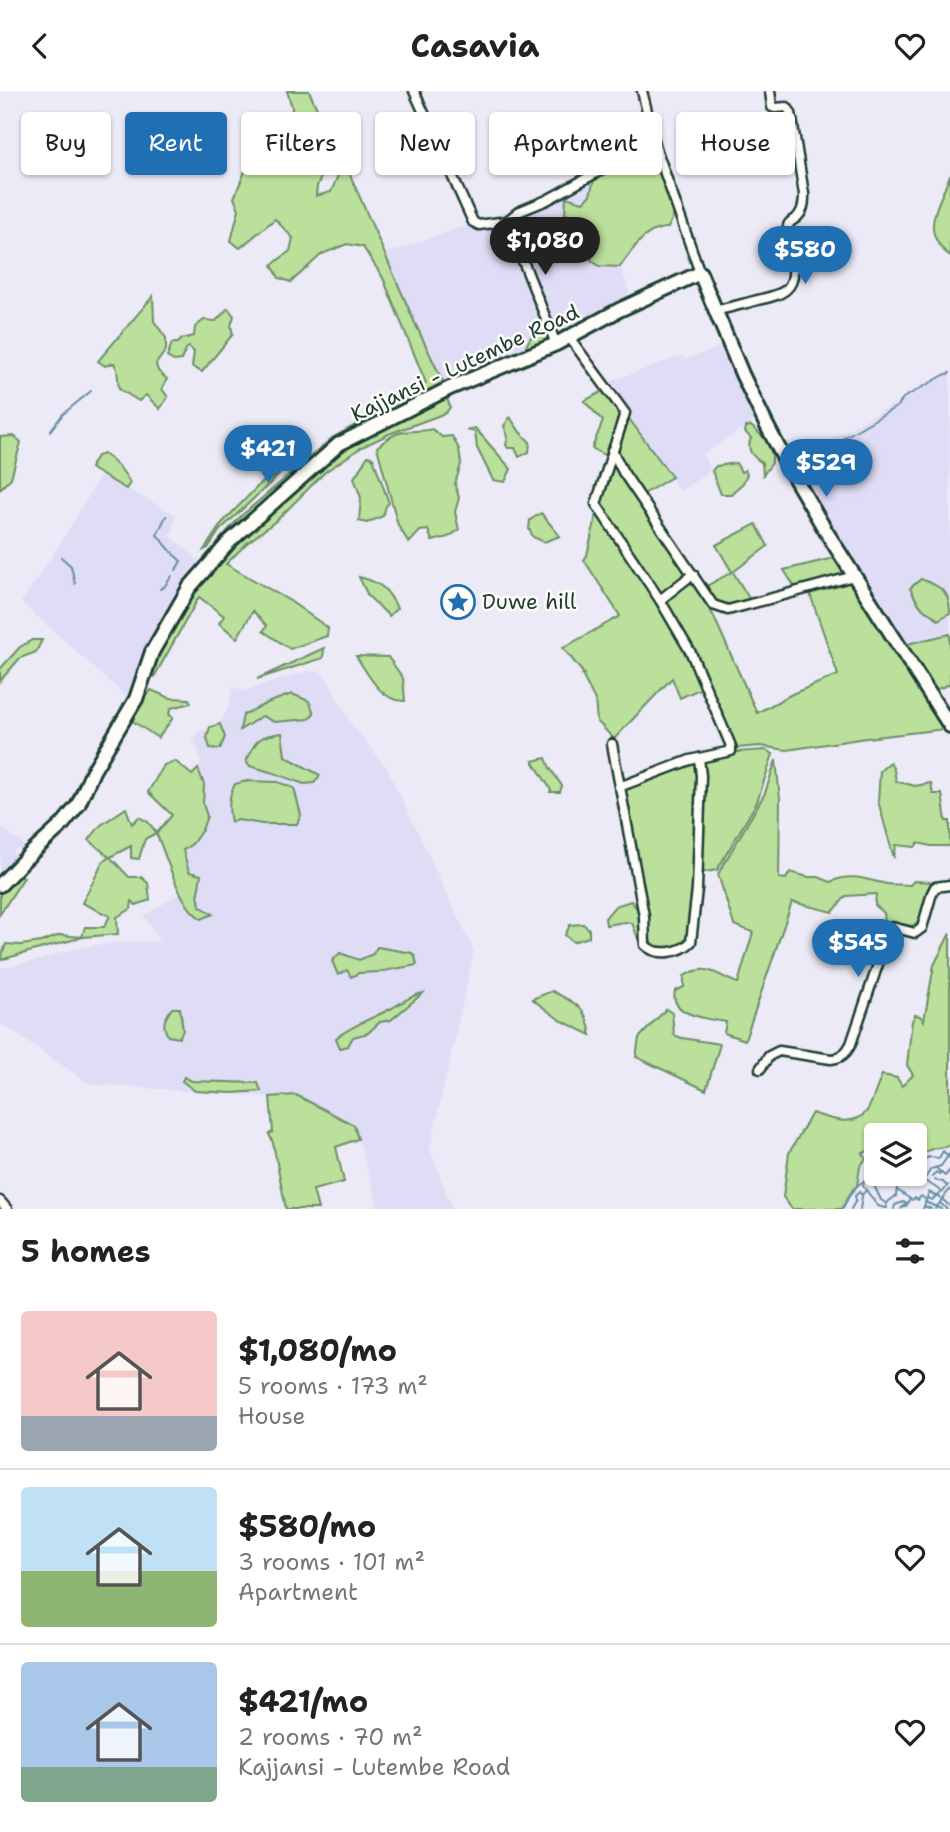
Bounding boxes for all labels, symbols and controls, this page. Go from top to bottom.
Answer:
text: Casavia [410,24,540,67]
icon: back [21,27,59,65]
icon: heart [891,27,929,65]
chip: Buy [21,112,111,175]
chip: Rent [125,112,227,175]
chip: Filters [241,112,361,175]
chip: New [375,112,475,175]
chip: Apartment [489,112,662,175]
chip: House [676,112,795,175]
pin: $1,080 [488,218,602,277]
text: $1,080 [506,225,584,255]
pin: $580 [764,227,846,286]
text: $580 [774,234,836,264]
street label: Kajjansi - Lutembe Road [346,298,584,428]
pin: $421 [227,425,309,485]
text: $421 [240,433,296,463]
pin: $529 [785,439,867,499]
text: $529 [796,447,856,477]
place icon: Duwe hill [439,583,477,621]
place label: Duwe hill [482,588,577,616]
pin: $545 [817,919,899,979]
text: $545 [828,927,888,957]
map controls [864,1123,927,1186]
button: layers [864,1123,927,1186]
text: 5 homes [21,1231,151,1272]
icon: filters [891,1232,929,1270]
text: $1,080/mo [238,1330,397,1371]
icon: home [77,1339,161,1423]
icon: heart [891,1362,929,1400]
text: 5 rooms · 173 m² [238,1371,428,1401]
text: House [238,1401,306,1431]
text: $580/mo [238,1506,376,1547]
icon: home [77,1515,161,1599]
icon: heart [891,1538,929,1576]
text: 3 rooms · 101 m² [238,1547,425,1577]
text: Apartment [238,1577,358,1607]
text: $421/mo [238,1681,368,1722]
icon: home [77,1690,161,1774]
icon: heart [891,1713,929,1751]
text: 2 rooms · 70 m² [238,1722,423,1752]
text: Kajjansi - Lutembe Road [238,1752,510,1782]

